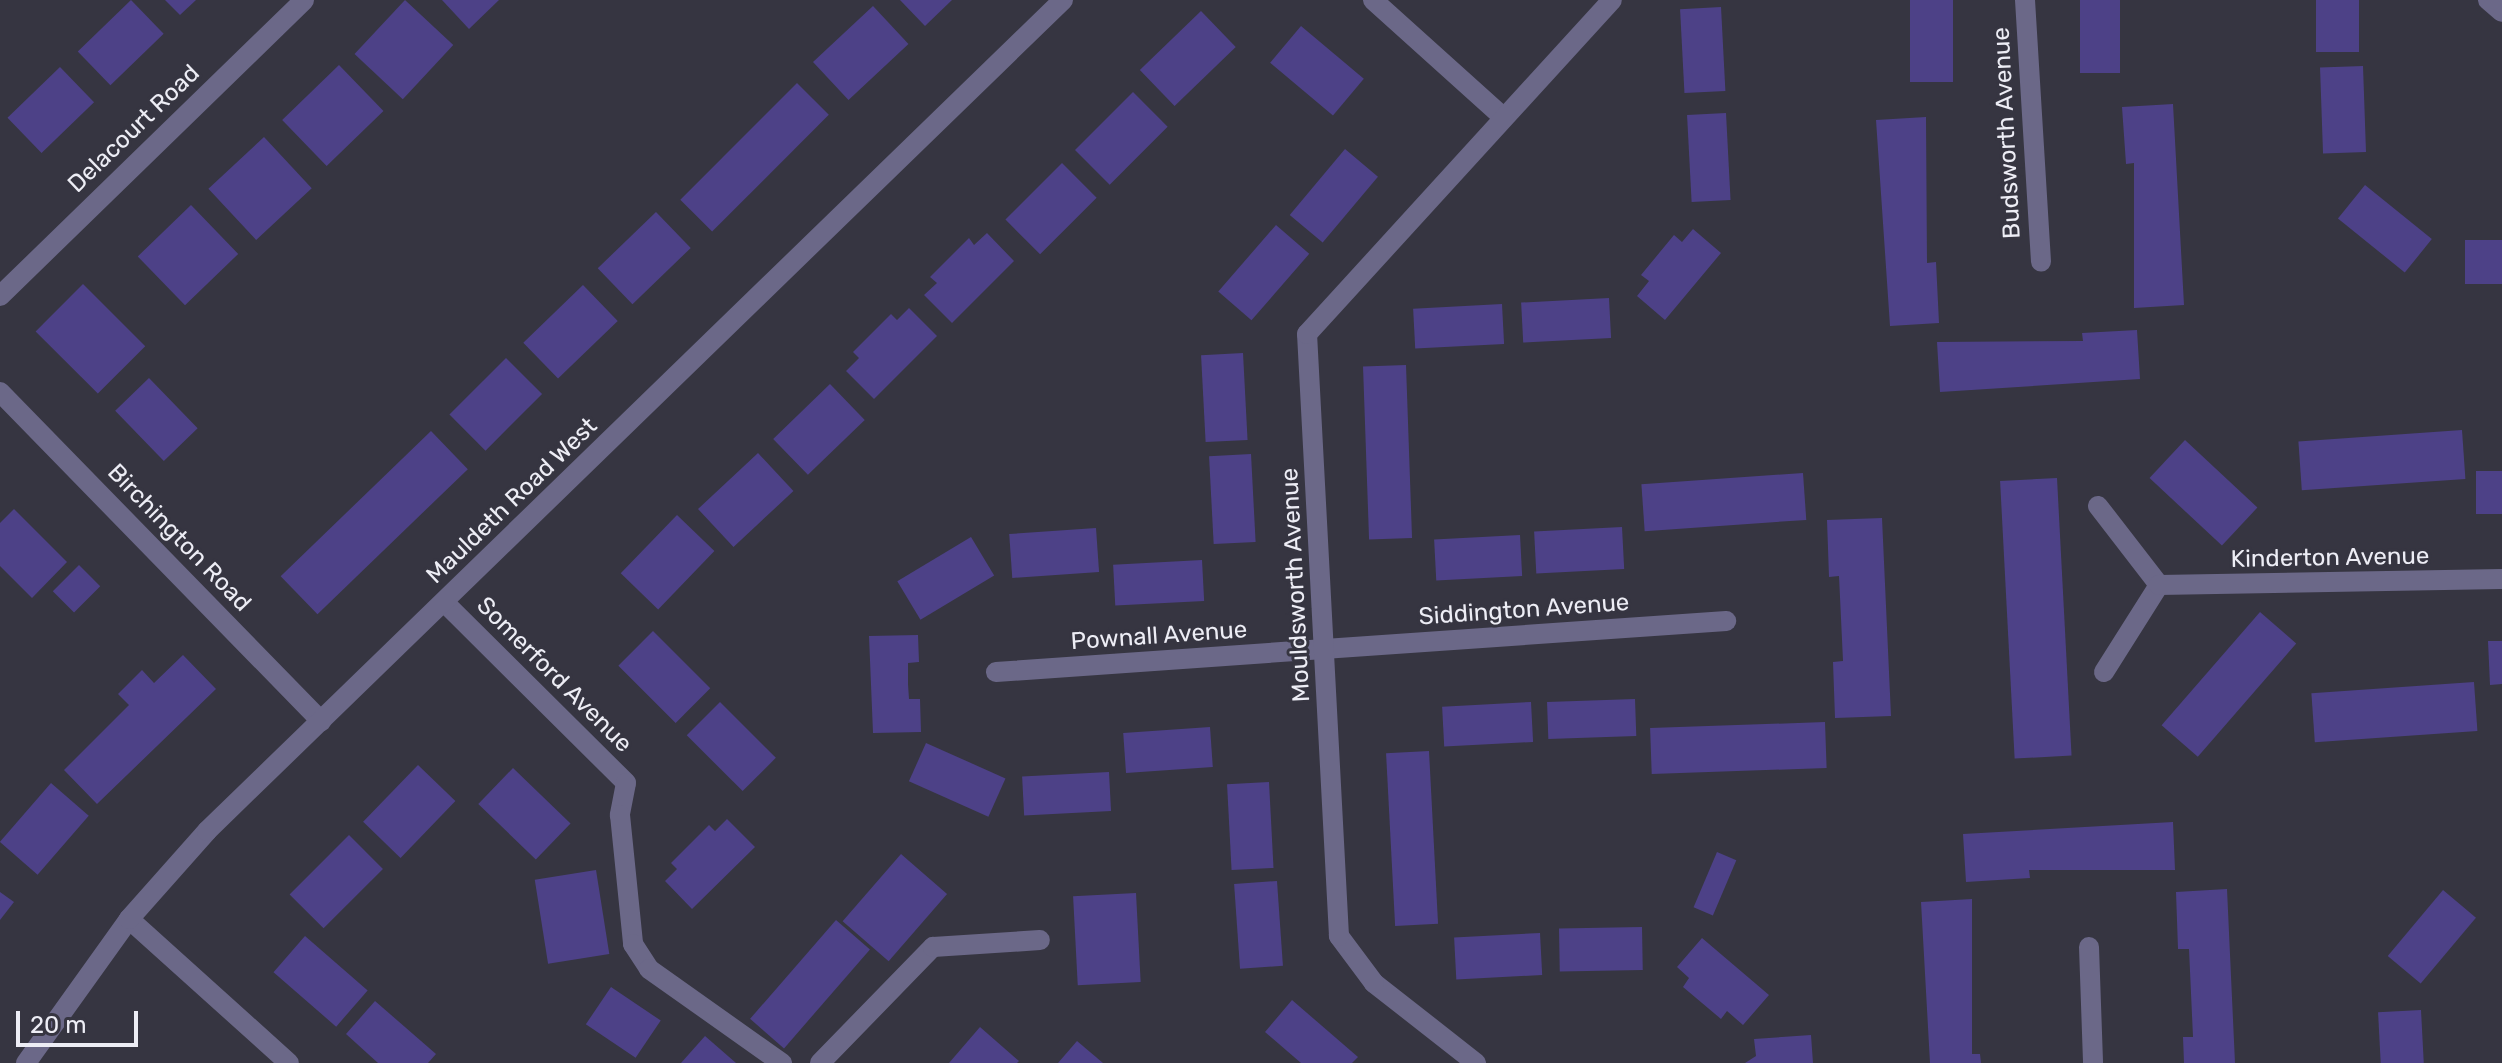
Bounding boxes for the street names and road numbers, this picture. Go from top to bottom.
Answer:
street label: Budsworth Avenue [1987,26,2027,240]
street label: Delacourt Road [62,59,206,199]
street label: Mauldeth Road West [420,412,604,590]
street label: Birchington Road [101,458,257,618]
street label: Mouldsworth Avenue [1275,467,1317,703]
street label: Kinderton Avenue [2230,542,2430,574]
street label: Siddington Avenue [1417,588,1631,632]
street label: Somerford Avenue [470,591,638,759]
street label: Pownall Avenue [1070,615,1248,657]

